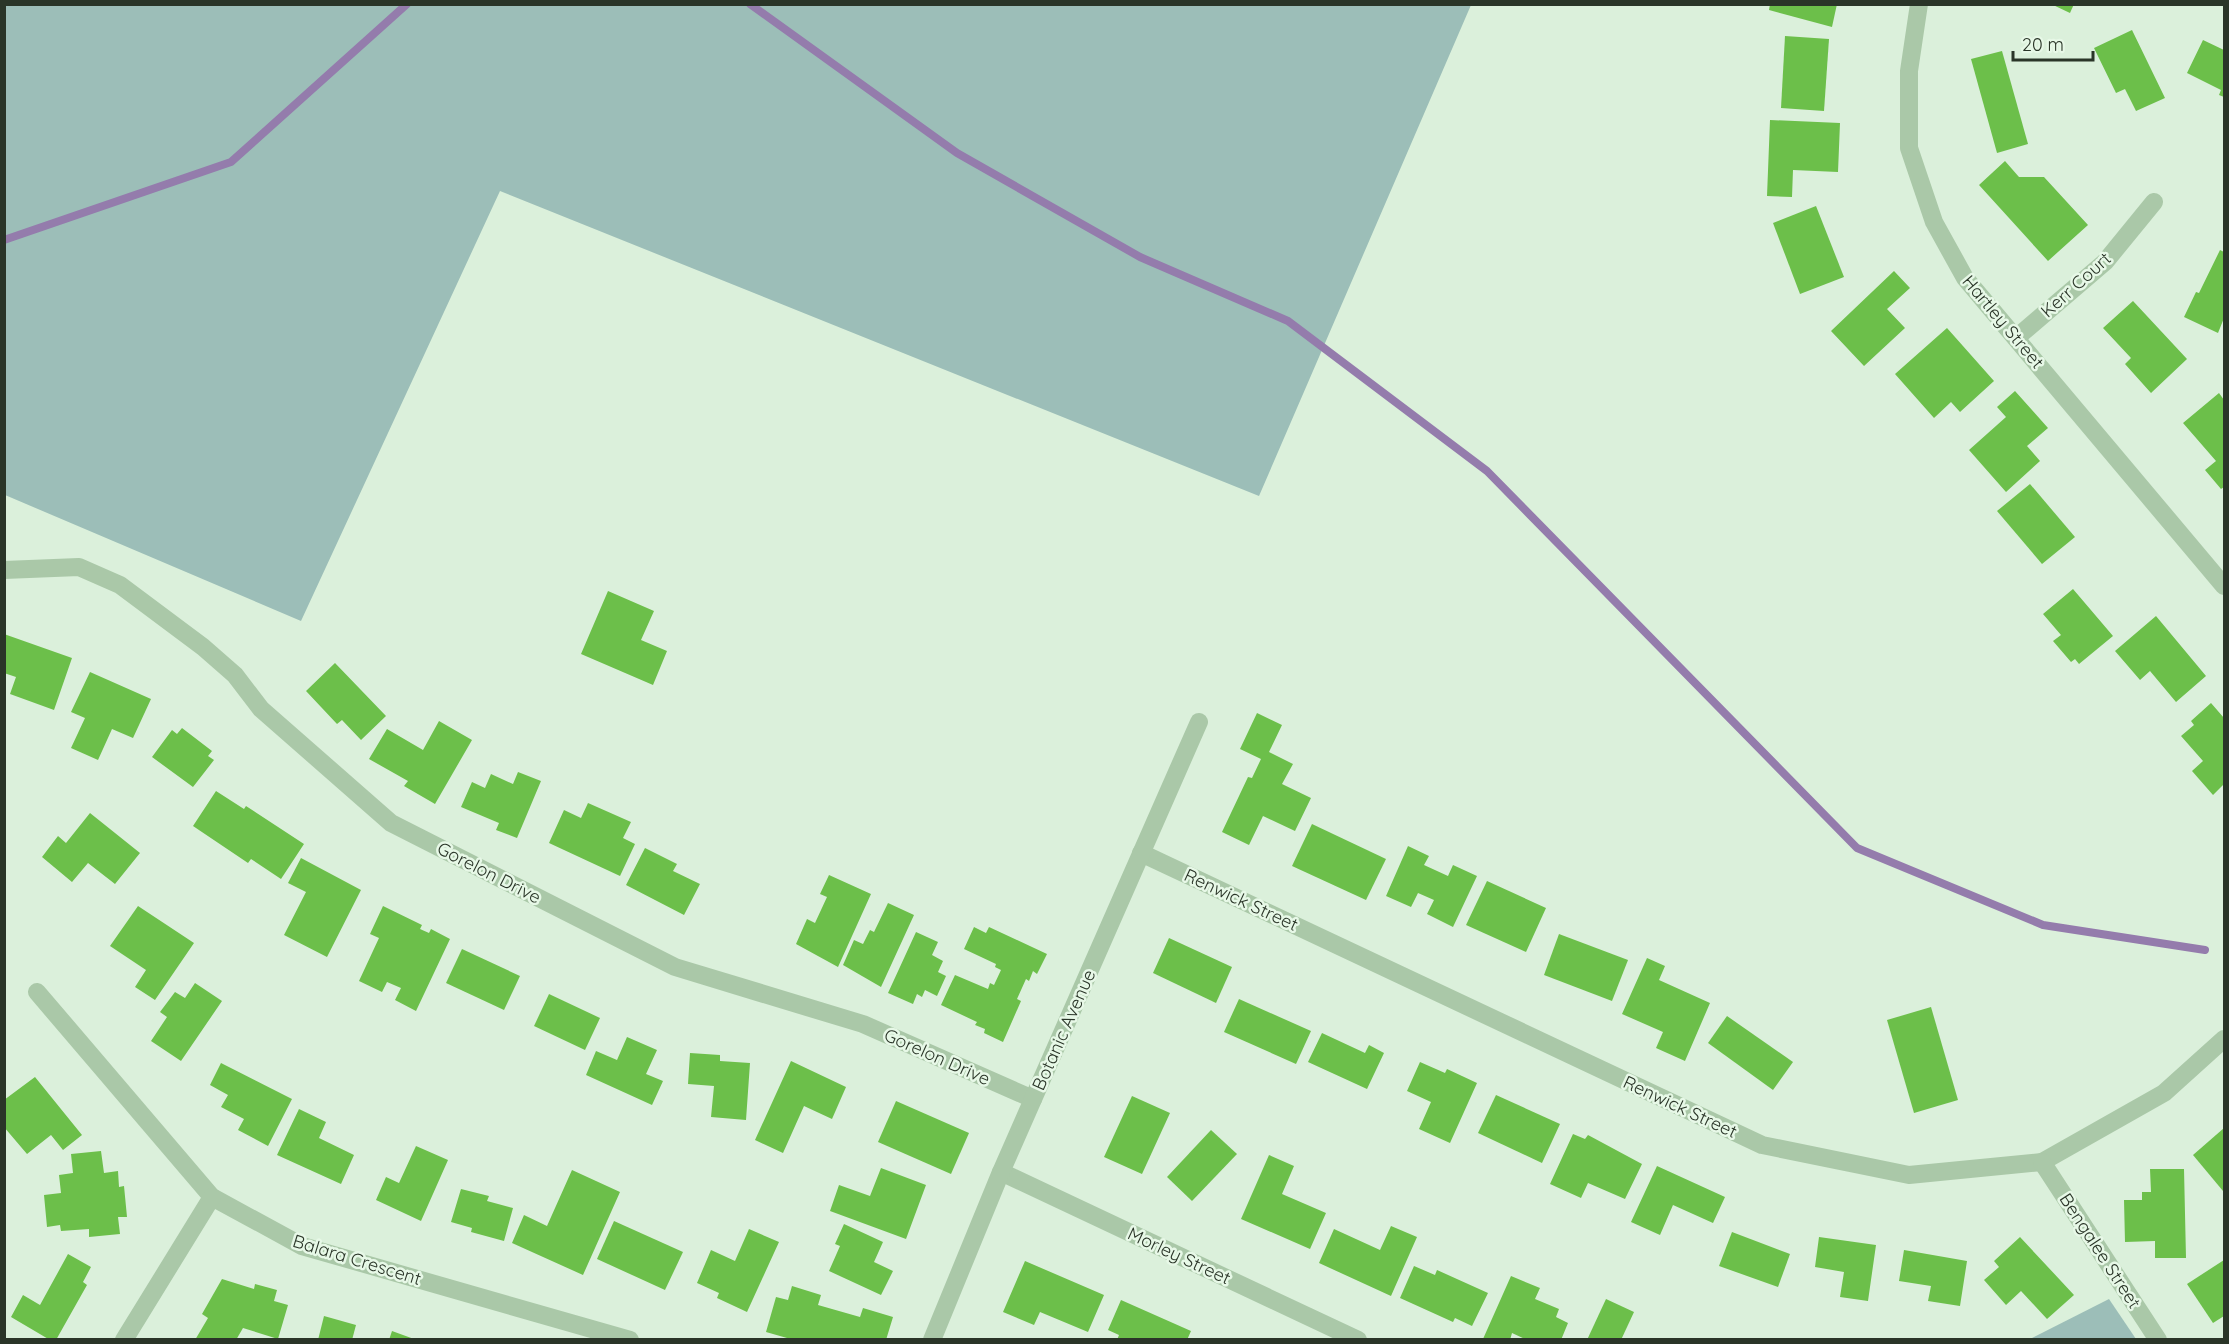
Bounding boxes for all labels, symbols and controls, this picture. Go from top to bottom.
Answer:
scale bar [2013,24,2092,62]
text: 20 m [2022,33,2064,56]
street label: Kerr Court [2036,247,2116,322]
street label: Hartley Street [1958,270,2049,373]
street label: Gorelon Drive [433,837,545,909]
street label: Renwick Street [1181,863,1302,936]
street label: Botanic Avenue [1027,966,1100,1094]
street label: Gorelon Drive [881,1023,994,1090]
street label: Renwick Street [1620,1070,1741,1143]
street label: Bengalee Street [2055,1189,2146,1313]
street label: Morley Street [1124,1222,1234,1289]
street label: Balara Crescent [290,1229,424,1290]

